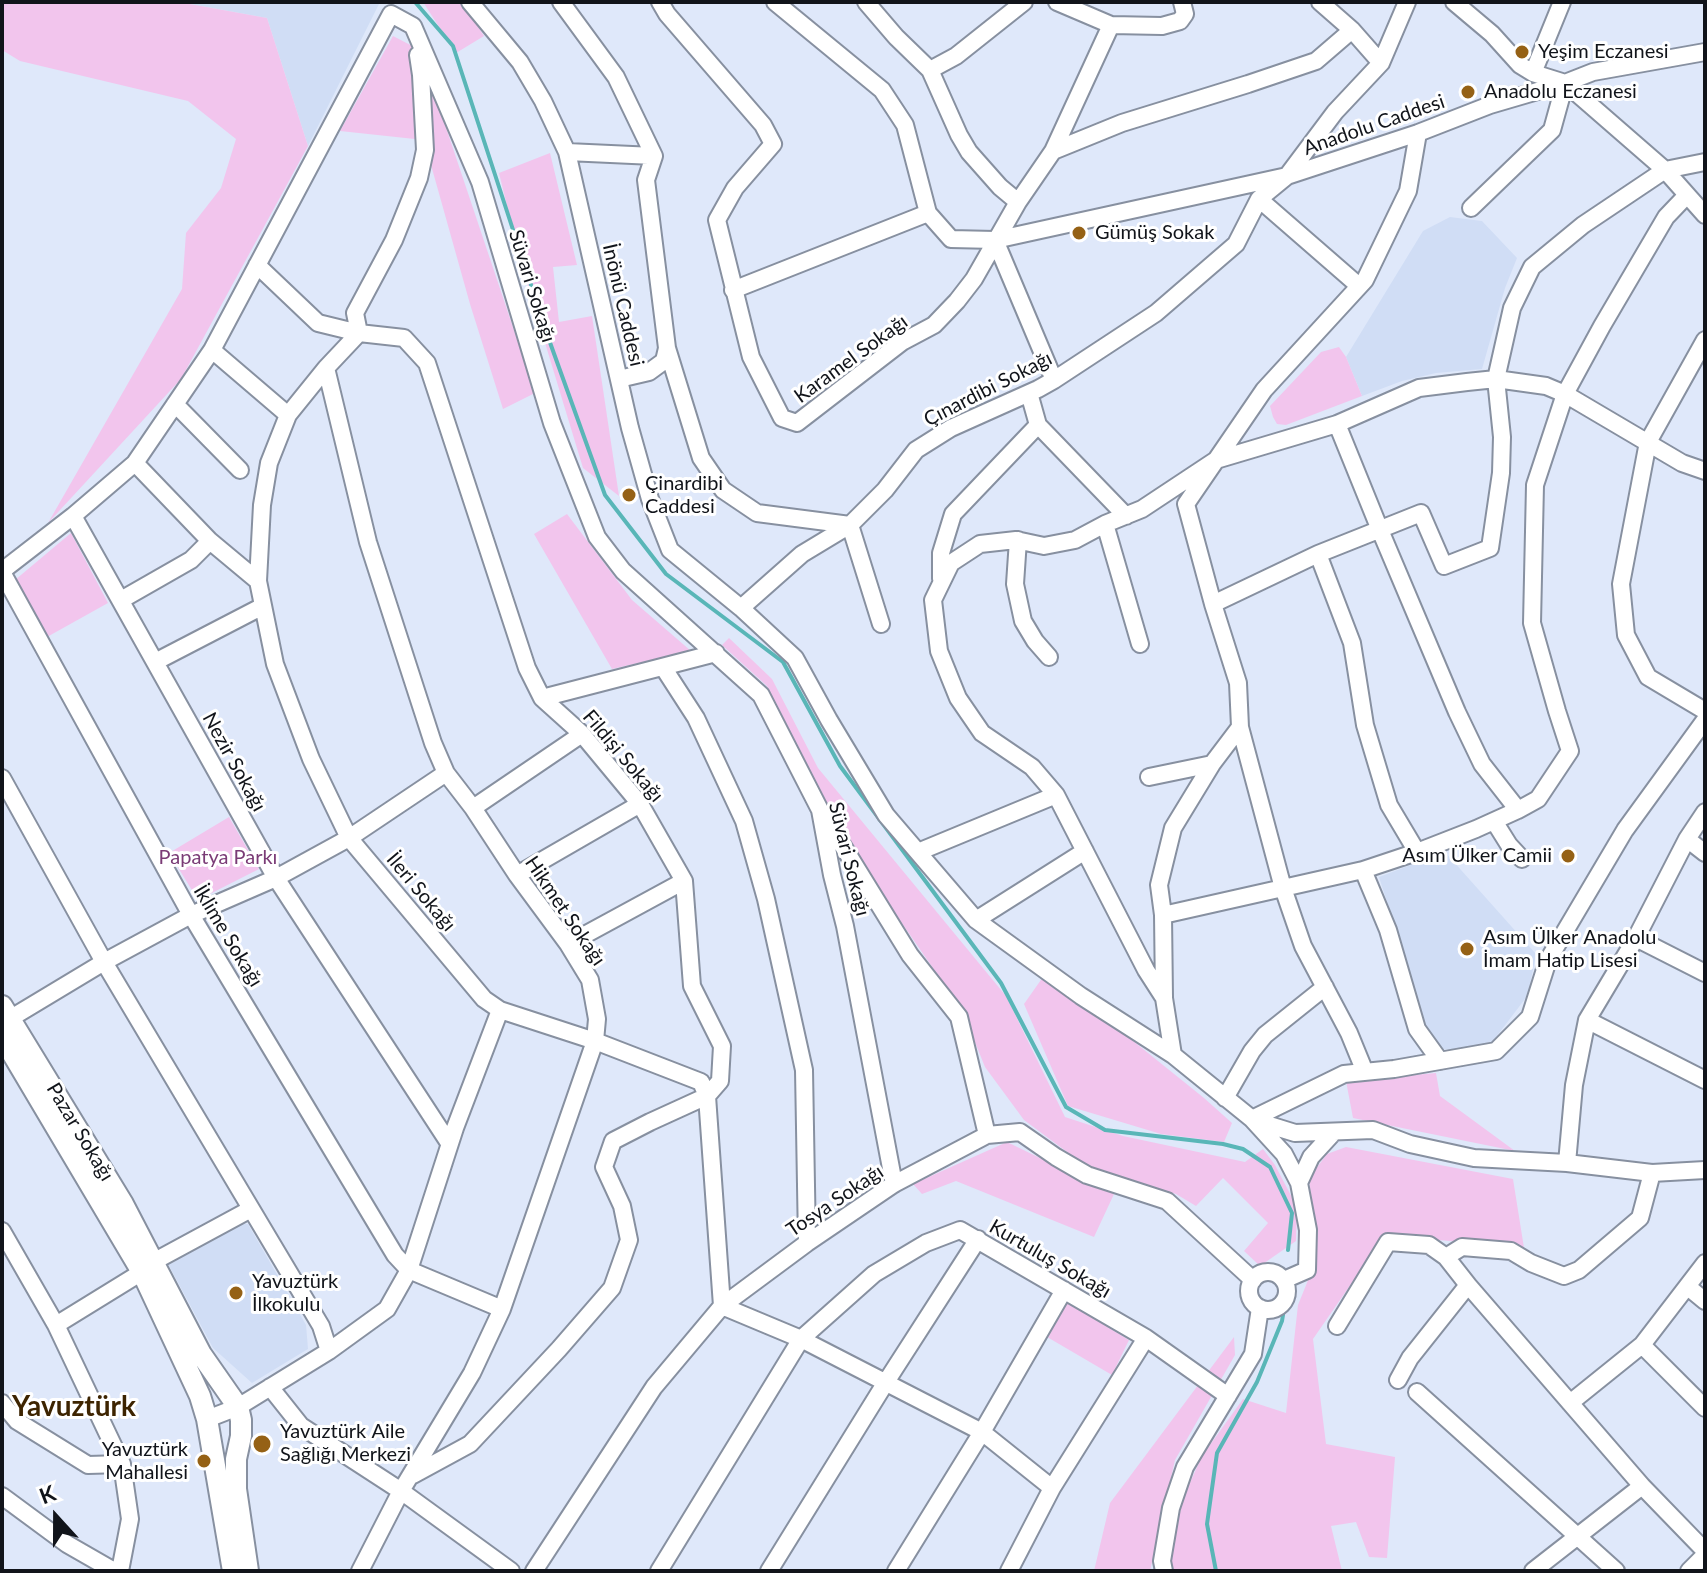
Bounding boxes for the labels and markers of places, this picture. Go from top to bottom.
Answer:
place label: Yeşim Eczanesi [1538,40,1669,64]
marker: Yeşim Eczanesi [1513,43,1531,61]
place label: Anadolu Eczanesi [1484,80,1637,104]
marker: Anadolu Eczanesi [1459,83,1477,101]
place label: Gümüş Sokak [1095,221,1214,245]
marker: Gümüş Sokak [1070,224,1088,242]
place label: Çinardibi Caddesi [645,472,723,519]
marker: Çinardibi Caddesi [620,486,638,504]
place label: Asım Ülker Camii [1402,844,1552,868]
marker: Asım Ülker Camii [1559,847,1577,865]
place label: Asım Ülker Anadolu İmam Hatip Lisesi [1483,926,1656,973]
marker: Asım Ülker Anadolu İmam Hatip Lisesi [1458,940,1476,958]
place label: Yavuztürk İlkokulu [252,1270,338,1317]
marker: Yavuztürk İlkokulu [227,1284,245,1302]
place label: Yavuztürk Aile Sağlığı Merkezi [280,1420,411,1467]
marker: Yavuztürk Aile Sağlığı Merkezi [251,1433,273,1455]
place label: Yavuztürk Mahallesi [102,1438,188,1485]
marker: Yavuztürk Mahallesi [195,1452,213,1470]

